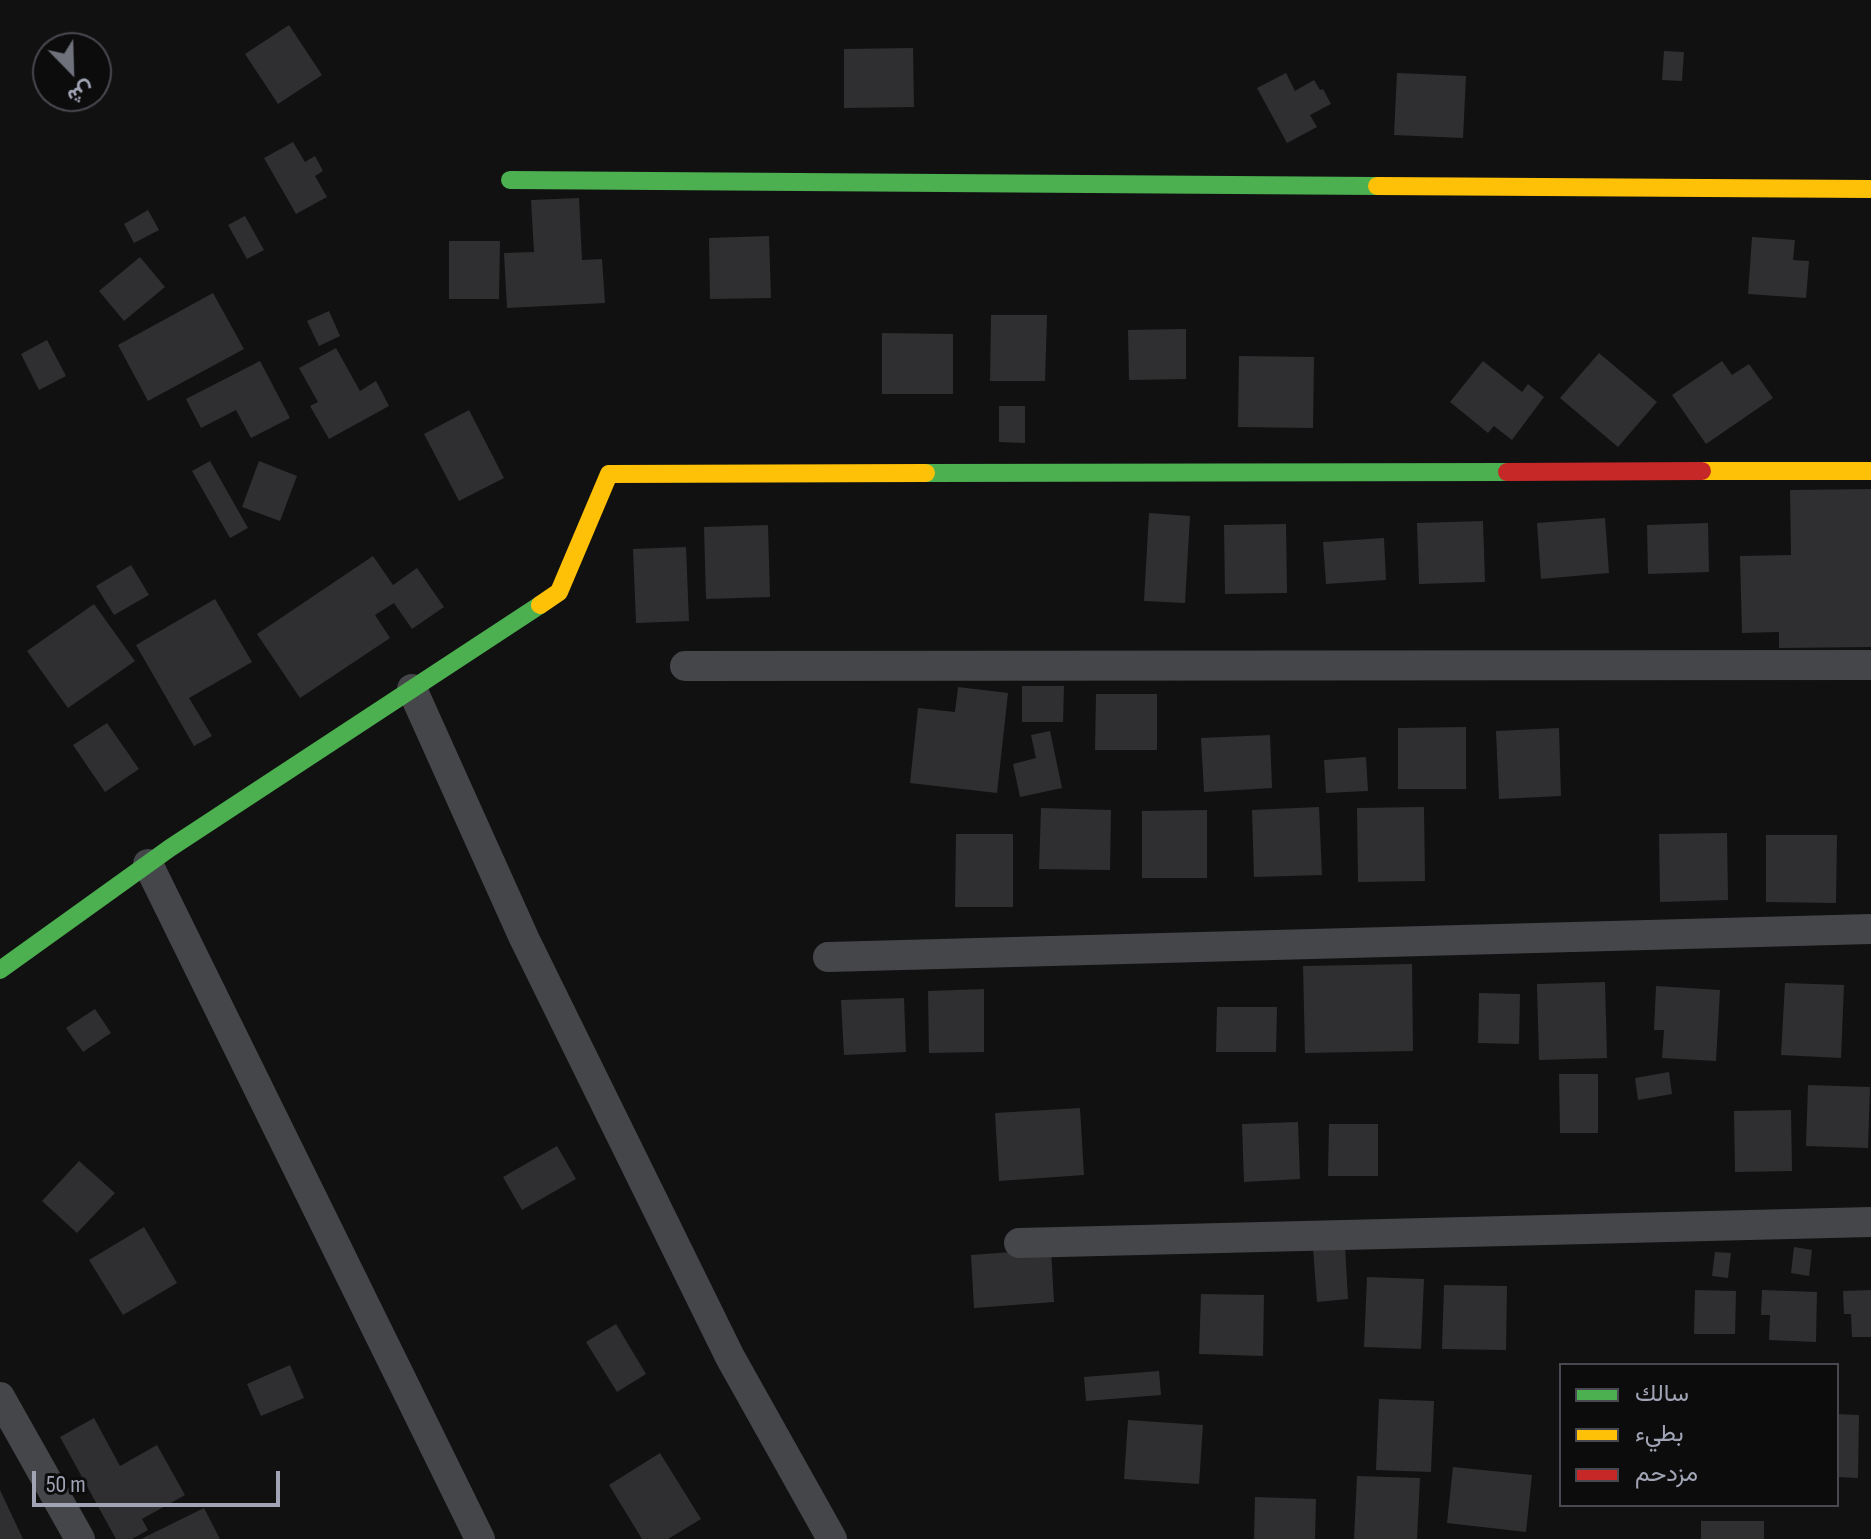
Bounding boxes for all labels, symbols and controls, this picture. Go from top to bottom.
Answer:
north arrow [32,32,112,112]
text: ش [63,75,98,110]
legend [1559,1363,1839,1507]
text: سالك [1635,1379,1689,1408]
text: بطيء [1635,1419,1684,1448]
scale bar [36,1455,284,1505]
text: مزدحم [1635,1459,1698,1488]
text: 50 m [46,1470,86,1499]

